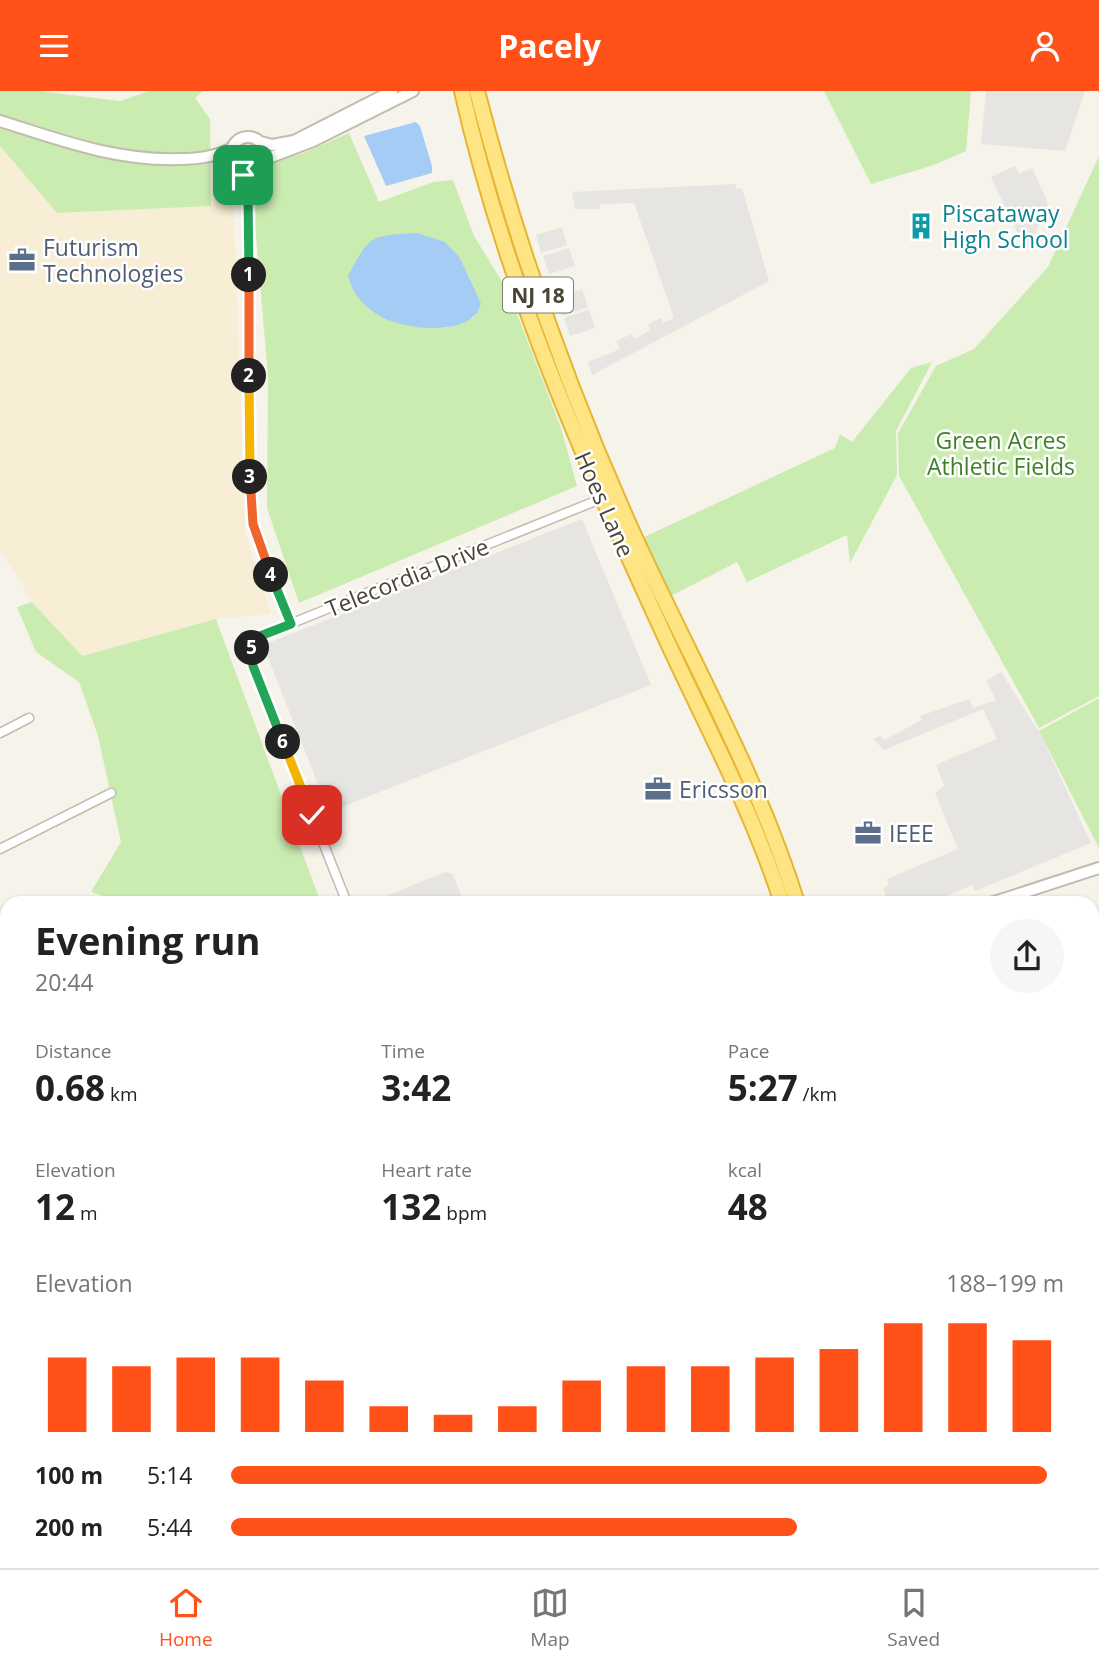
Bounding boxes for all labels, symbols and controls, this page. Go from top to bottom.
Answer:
text: Pacely [498,24,601,67]
icon: menu [35,27,73,65]
icon: person [1026,27,1064,65]
pin [213,145,273,205]
icon: arrive [224,156,262,194]
place label: Piscataway High School [942,197,1069,255]
building icon: Piscataway High School [906,211,936,241]
place label: Futurism Technologies [43,231,183,289]
office icon: Futurism Technologies [7,245,37,275]
pin: 1 [232,257,266,293]
text: 1 [243,261,254,287]
road number: NJ 18 [503,277,573,313]
pin: 2 [232,359,266,393]
text: 2 [243,362,254,388]
park label: Green Acres Athletic Fields [927,424,1075,482]
street label: Hoes Lane [568,446,642,562]
pin: 3 [232,459,268,495]
text: 3 [244,463,255,489]
street label: Telecordia Drive [321,530,493,624]
pin: 4 [254,557,288,593]
text: 4 [265,561,276,587]
pin: 5 [234,631,270,665]
text: 5 [246,634,257,660]
pin: 6 [266,725,300,759]
text: 6 [277,728,288,754]
place label: Ericsson [679,773,768,805]
office icon: Ericsson [643,774,673,804]
pin [282,785,342,845]
icon: check [293,796,331,834]
place label: IEEE [889,817,934,849]
office icon: IEEE [853,818,883,848]
text: Evening run [35,914,260,966]
button: share [990,919,1064,993]
text: 20:44 [35,966,94,998]
text: Distance [35,1038,111,1064]
text: Time [381,1038,425,1064]
text: Pace [728,1038,769,1064]
text: 0.68 [35,1064,105,1111]
text: 3:42 [381,1064,451,1111]
text: 5:27 [728,1064,798,1111]
text: km [105,1081,138,1107]
text: /km [798,1081,837,1107]
text: Elevation [35,1157,116,1183]
text: Heart rate [381,1157,472,1183]
text: kcal [728,1157,762,1183]
text: 12 [35,1183,75,1230]
text: 132 [381,1183,441,1230]
text: 48 [728,1183,768,1230]
text: m [75,1200,98,1226]
text: bpm [441,1200,487,1226]
text: Elevation [35,1267,133,1299]
text: 188–199 m [946,1267,1064,1299]
text: 100 m [35,1459,103,1491]
text: 5:14 [147,1459,193,1491]
text: 200 m [35,1511,103,1543]
text: 5:44 [147,1511,193,1543]
tab: Home [159,1584,213,1652]
tab: Map [530,1584,570,1652]
tab: Saved [887,1584,940,1652]

